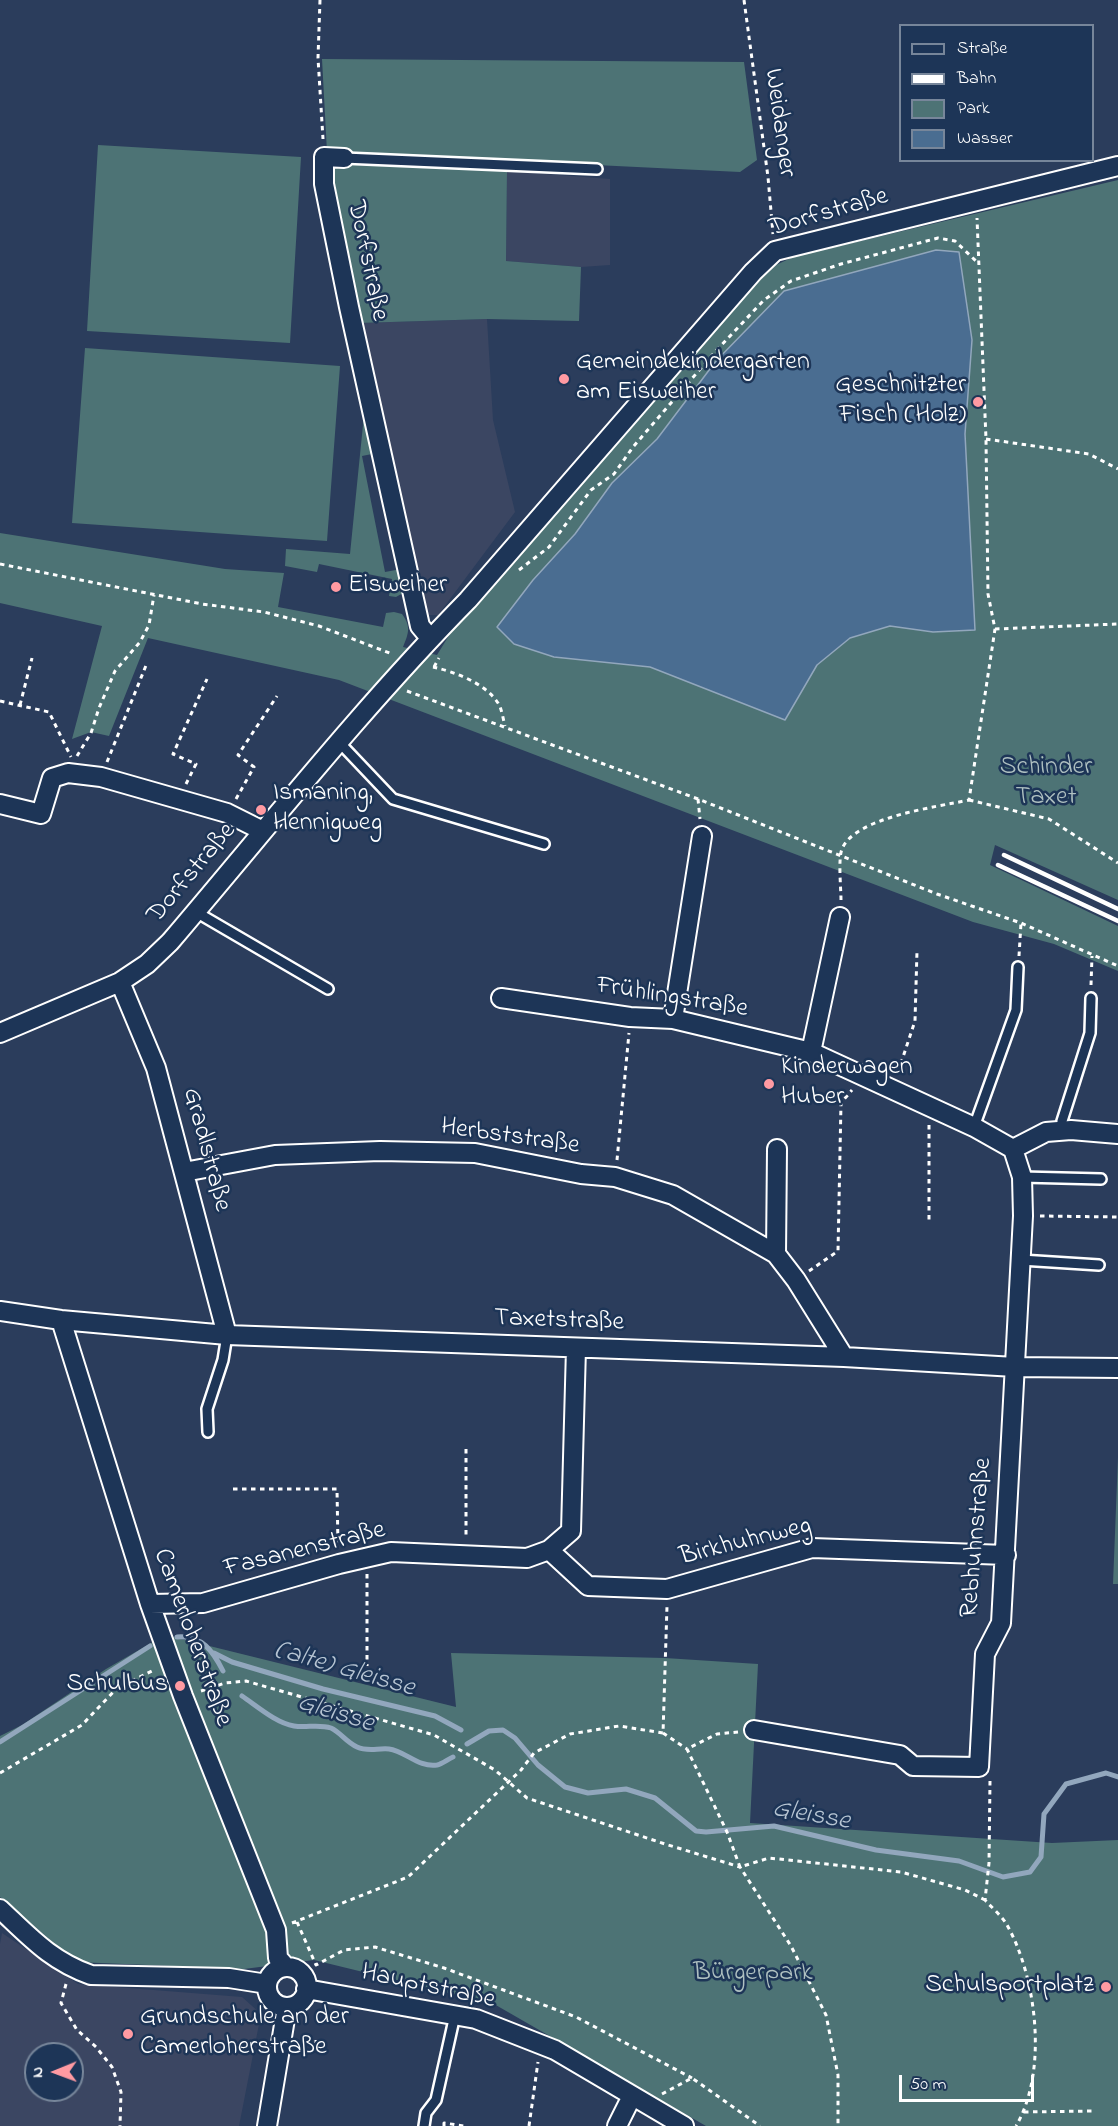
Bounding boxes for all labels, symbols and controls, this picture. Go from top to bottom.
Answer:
legend [899,24,1094,162]
text: Straße [957,36,1007,62]
text: Bahn [957,66,996,92]
street label: Weidanger [755,67,801,179]
text: Park [957,96,990,122]
text: Wasser [957,126,1013,152]
street label: Dorfstraße [766,182,892,246]
street label: Dorfstraße [338,198,394,324]
place label: Gemeindekindergarten am Eisweiher [576,348,810,410]
place label: Geschnitzter Fisch (Holz) [835,371,966,432]
marker: Gemeindekindergarten am Eisweiher [557,372,571,386]
marker: Geschnitzter Fisch (Holz) [971,395,985,409]
place label: Eisweiher [348,571,447,603]
marker: Eisweiher [329,580,343,594]
park label: Schinder Taxet [1000,753,1092,814]
place label: Ismaning, Hennigweg [273,779,382,840]
marker: Ismaning, Hennigweg [254,803,268,817]
street label: Dorfstraße [142,817,244,931]
street label: Frühlingstraße [594,972,750,1026]
place label: Kinderwagen Huber [781,1053,913,1114]
marker: Kinderwagen Huber [762,1077,776,1091]
street label: Gradlstraße [174,1085,236,1215]
street label: Herbststraße [439,1113,581,1163]
street label: Taxetstraße [493,1304,625,1340]
street label: Rebhuhnstraße [955,1457,1001,1619]
street label: Birkhuhnweg [677,1512,815,1574]
street label: Fasanenstraße [221,1516,389,1586]
street label: Camerloherstraße [144,1545,238,1731]
water label: (alte) Gleisse [270,1636,418,1706]
place label: Schulbus [66,1670,168,1702]
marker: Schulbus [173,1679,187,1693]
water label: Gleisse [293,1688,377,1742]
water label: Gleisse [770,1794,852,1840]
street label: Hauptstraße [358,1959,498,2017]
park label: Bürgerpark [693,1959,813,1991]
place label: Schulsportplatz [925,1971,1094,2003]
marker: Schulsportplatz [1099,1980,1113,1994]
place label: Grundschule an der Camerloherstraße [140,2003,349,2064]
marker: Grundschule an der Camerloherstraße [121,2027,135,2041]
north arrow [24,2042,84,2102]
scale bar [902,2063,1037,2101]
text: N [26,2067,50,2078]
text: 50 m [910,2072,947,2098]

